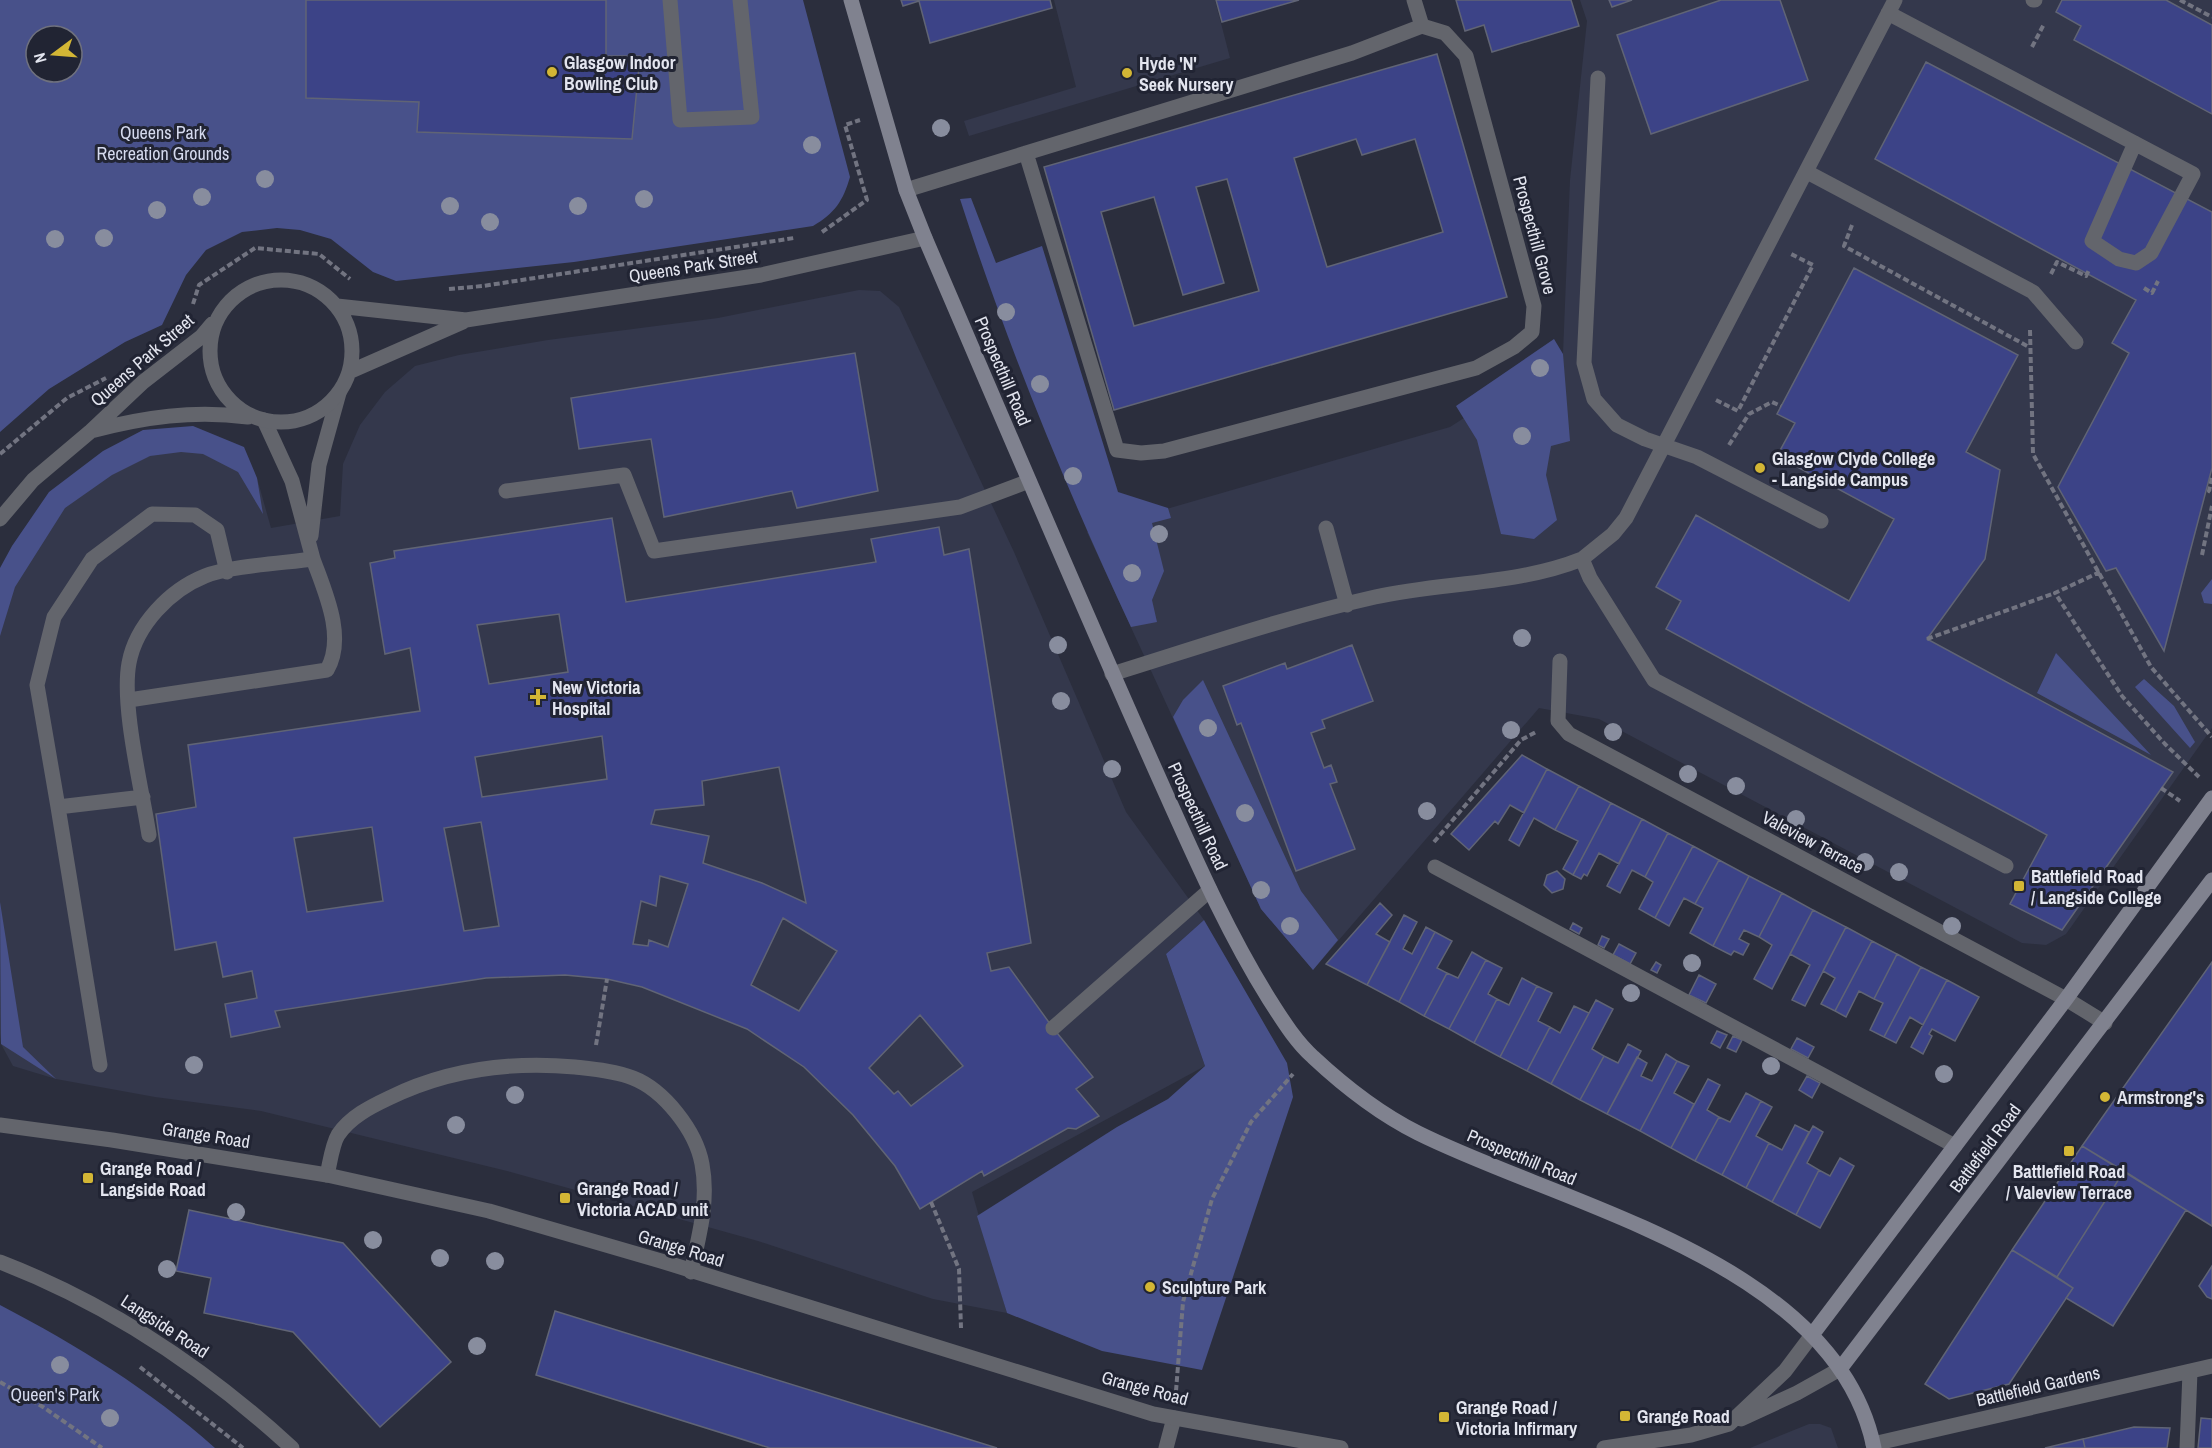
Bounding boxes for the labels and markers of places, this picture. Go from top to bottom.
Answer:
place label: Glasgow Indoor Bowling Club [564,50,676,96]
place label: Hyde 'N' Seek Nursery [1139,51,1234,97]
marker: Glasgow Indoor Bowling Club [545,65,559,79]
marker: Hyde 'N' Seek Nursery [1120,66,1134,80]
place label: Glasgow Clyde College - Langside Campus [1772,446,1935,492]
marker: Glasgow Clyde College - Langside Campus [1753,461,1767,475]
place label: New Victoria Hospital [552,675,641,721]
marker: New Victoria Hospital [529,688,547,706]
place label: Battlefield Road / Langside College [2031,864,2161,910]
marker: Battlefield Road / Langside College [2012,879,2026,893]
place label: Armstrong's [2117,1085,2204,1110]
marker: Armstrong's [2098,1090,2112,1104]
marker: Battlefield Road / Valeview Terrace [2062,1144,2076,1158]
place label: Grange Road / Langside Road [100,1156,206,1202]
place label: Battlefield Road / Valeview Terrace [2006,1159,2132,1205]
marker: Grange Road / Langside Road [81,1171,95,1185]
place label: Grange Road / Victoria ACAD unit [577,1176,708,1222]
marker: Grange Road / Victoria ACAD unit [558,1191,572,1205]
place label: Sculpture Park [1162,1275,1267,1300]
marker: Sculpture Park [1143,1280,1157,1294]
place label: Grange Road / Victoria Infirmary [1456,1395,1578,1441]
place label: Grange Road [1637,1404,1730,1429]
marker: Grange Road [1618,1409,1632,1423]
marker: Grange Road / Victoria Infirmary [1437,1410,1451,1424]

